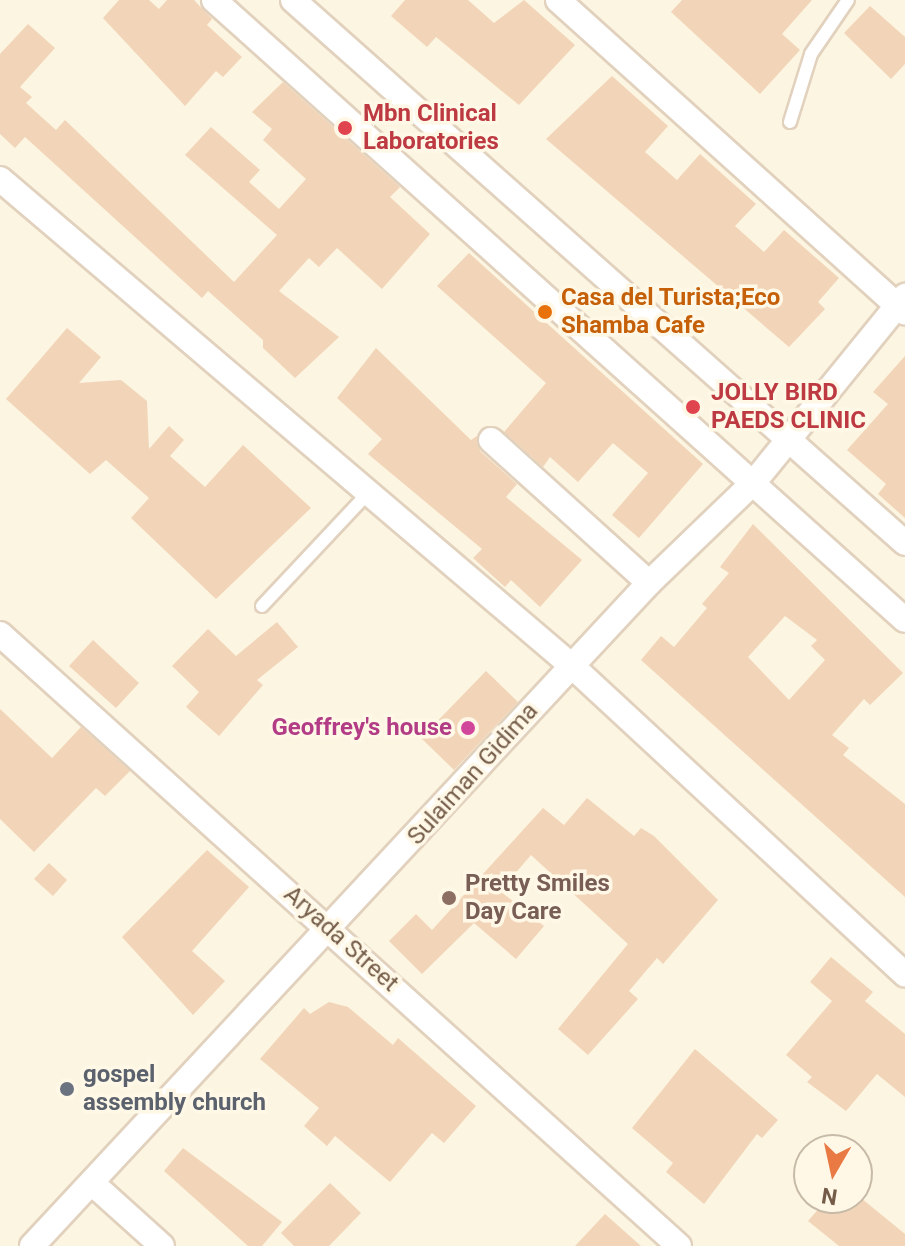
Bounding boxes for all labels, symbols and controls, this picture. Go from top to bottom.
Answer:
place label: Mbn Clinical Laboratories [363,100,499,156]
marker: Mbn Clinical Laboratories [334,117,356,139]
place label: Casa del Turista;Eco Shamba Cafe [561,284,781,340]
marker: Casa del Turista;Eco Shamba Cafe [536,303,554,321]
place label: JOLLY BIRD PAEDS CLINIC [711,379,866,435]
marker: JOLLY BIRD PAEDS CLINIC [682,396,704,418]
street label: Sulaiman Gidima [402,697,544,851]
place label: Geoffrey's house [271,714,452,742]
marker: Geoffrey's house [459,719,477,737]
place label: Pretty Smiles Day Care [465,870,610,926]
street label: Aryada Street [278,880,404,998]
marker: Pretty Smiles Day Care [440,889,458,907]
place label: gospel assembly church [83,1061,266,1117]
marker: gospel assembly church [58,1080,76,1098]
north arrow [793,1134,873,1214]
text: N [820,1183,839,1210]

